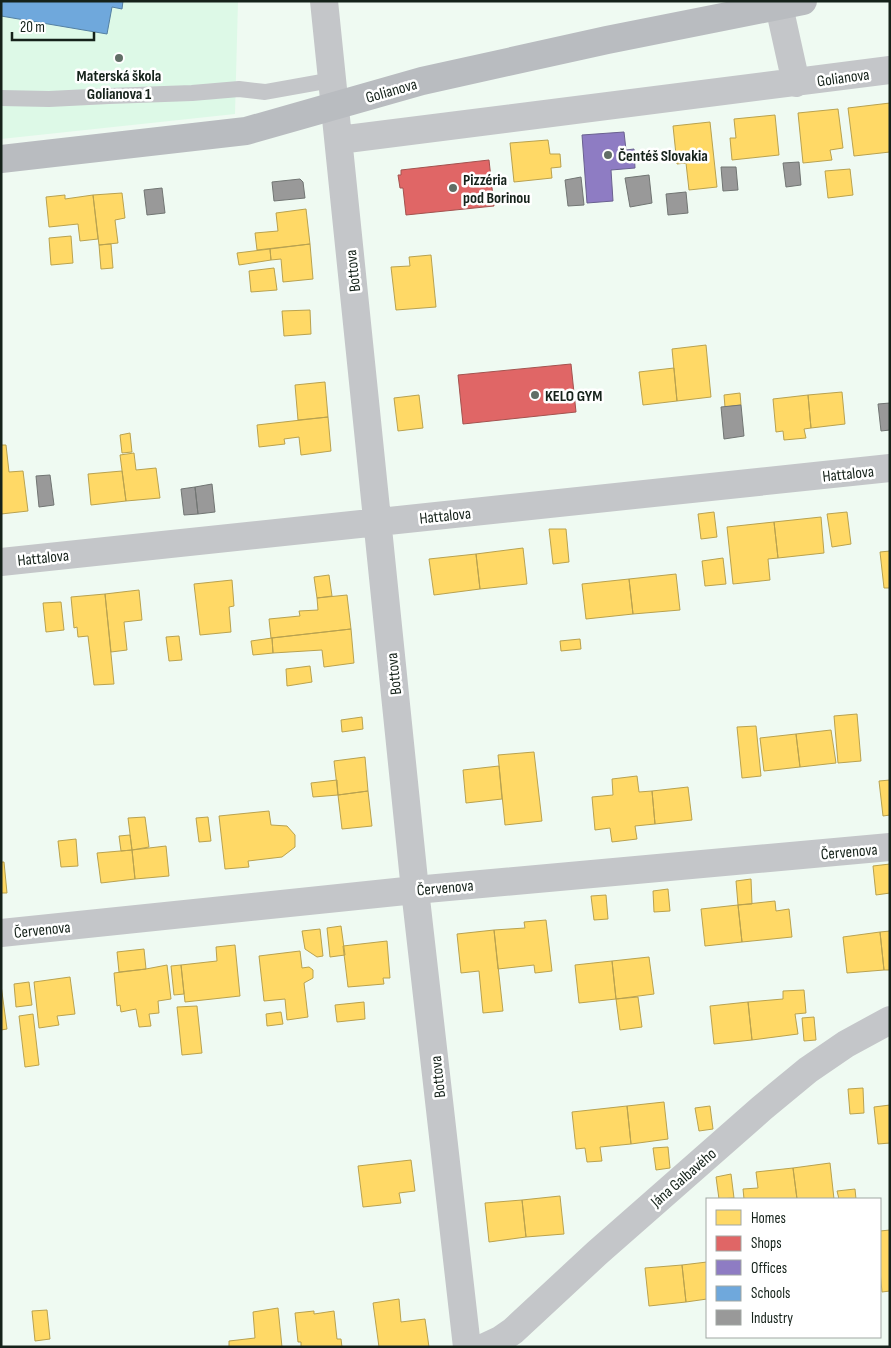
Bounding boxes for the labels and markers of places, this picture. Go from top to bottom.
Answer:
marker: Materská škola Golianova 1 [113,52,125,64]
place label: Materská škola Golianova 1 [77,67,161,104]
place label: Čentéš Slovakia [618,147,708,166]
marker: Čentéš Slovakia [602,149,614,161]
place label: Pizzéria pod Borinou [463,171,530,208]
marker: Pizzéria pod Borinou [447,182,459,194]
place label: KELO GYM [545,387,602,406]
marker: KELO GYM [529,389,541,401]

